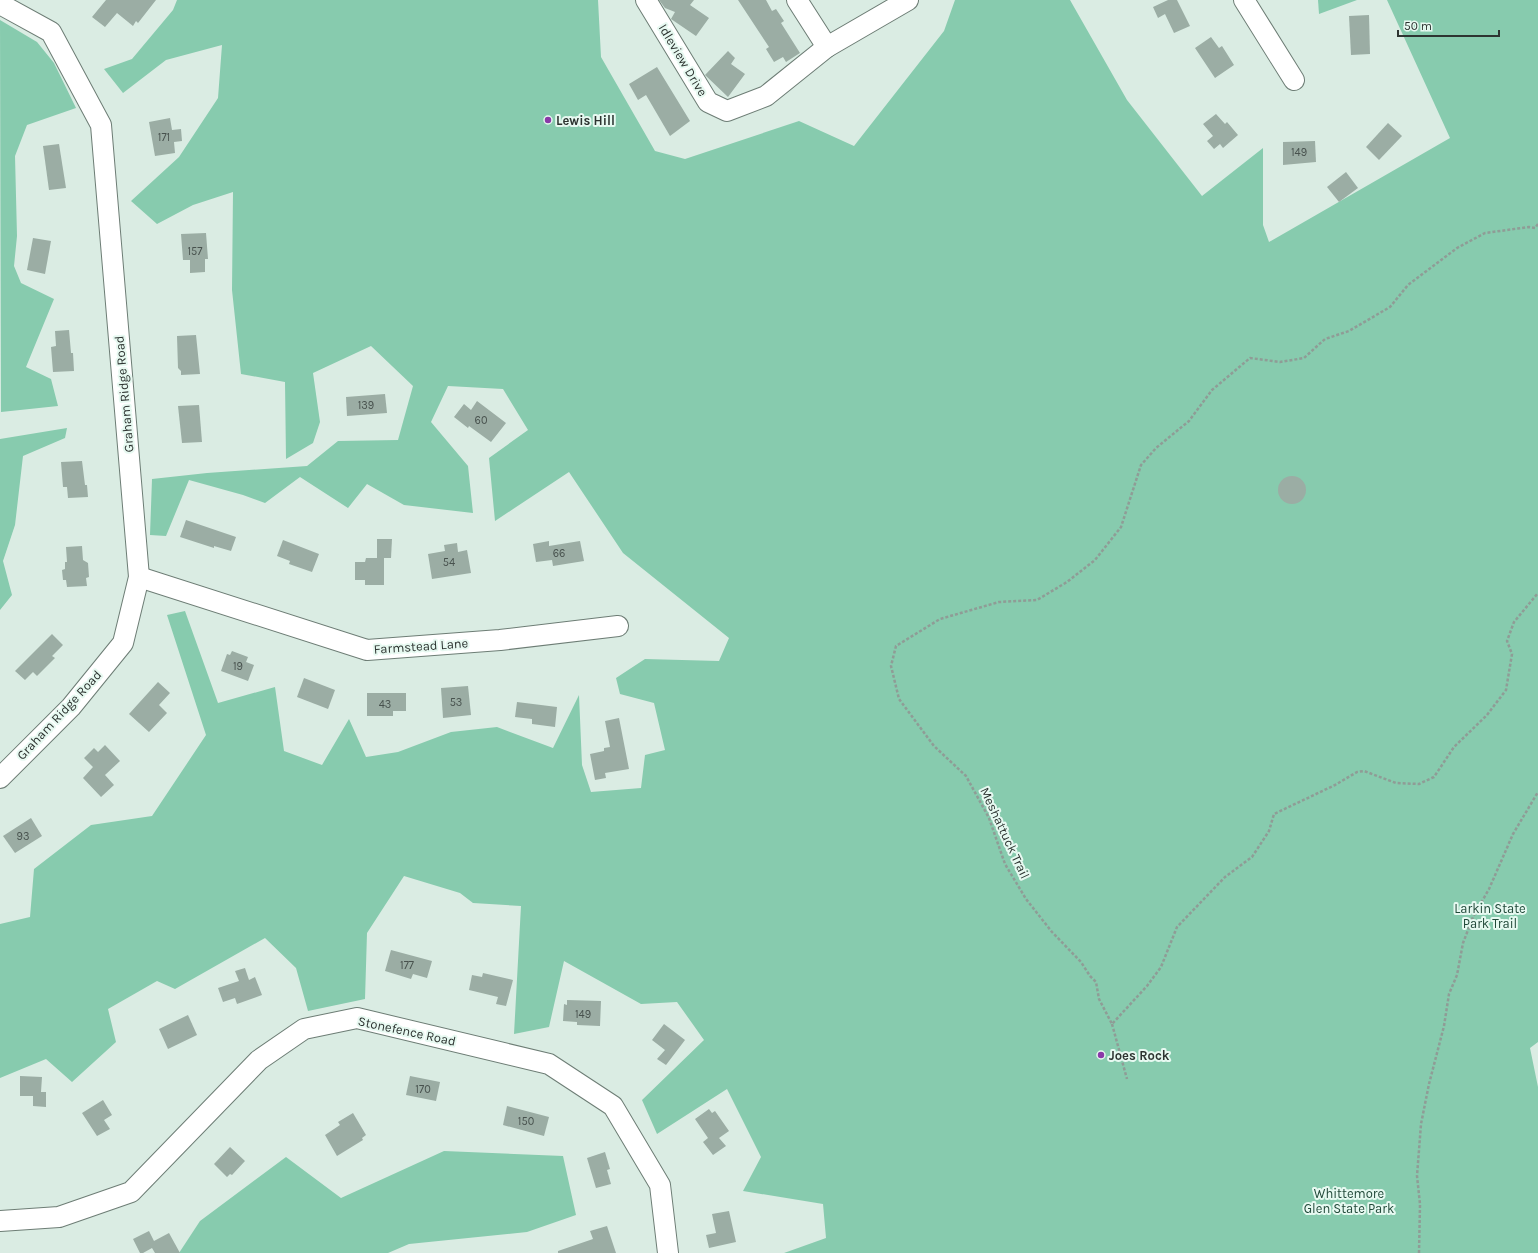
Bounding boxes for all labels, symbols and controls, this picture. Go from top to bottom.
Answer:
scale bar [1398,12,1499,38]
text: 50 m [1404,19,1432,33]
street label: Idleview Drive [656,21,711,99]
place label: Lewis Hill [556,113,615,128]
marker: Lewis Hill [543,115,553,125]
house number: 171 [158,131,170,144]
house number: 149 [1291,146,1307,159]
house number: 157 [187,245,203,258]
street label: Graham Ridge Road [111,335,137,453]
house number: 139 [358,399,374,412]
house number: 60 [475,414,487,427]
house number: 66 [553,547,565,560]
house number: 54 [443,556,455,569]
street label: Farmstead Lane [373,635,469,657]
house number: 19 [233,660,243,673]
street label: Graham Ridge Road [14,667,104,763]
house number: 53 [450,696,462,709]
house number: 43 [379,698,391,711]
street label: Meshattuck Trail [977,785,1033,881]
house number: 93 [17,830,29,843]
park label: Larkin State Park Trail [1454,901,1526,931]
house number: 177 [400,959,414,972]
house number: 149 [575,1008,591,1021]
street label: Stonefence Road [357,1013,457,1049]
place label: Joes Rock [1109,1048,1170,1063]
marker: Joes Rock [1096,1050,1106,1060]
house number: 170 [415,1083,431,1096]
house number: 150 [518,1115,534,1128]
park label: Whittemore Glen State Park [1304,1186,1394,1216]

